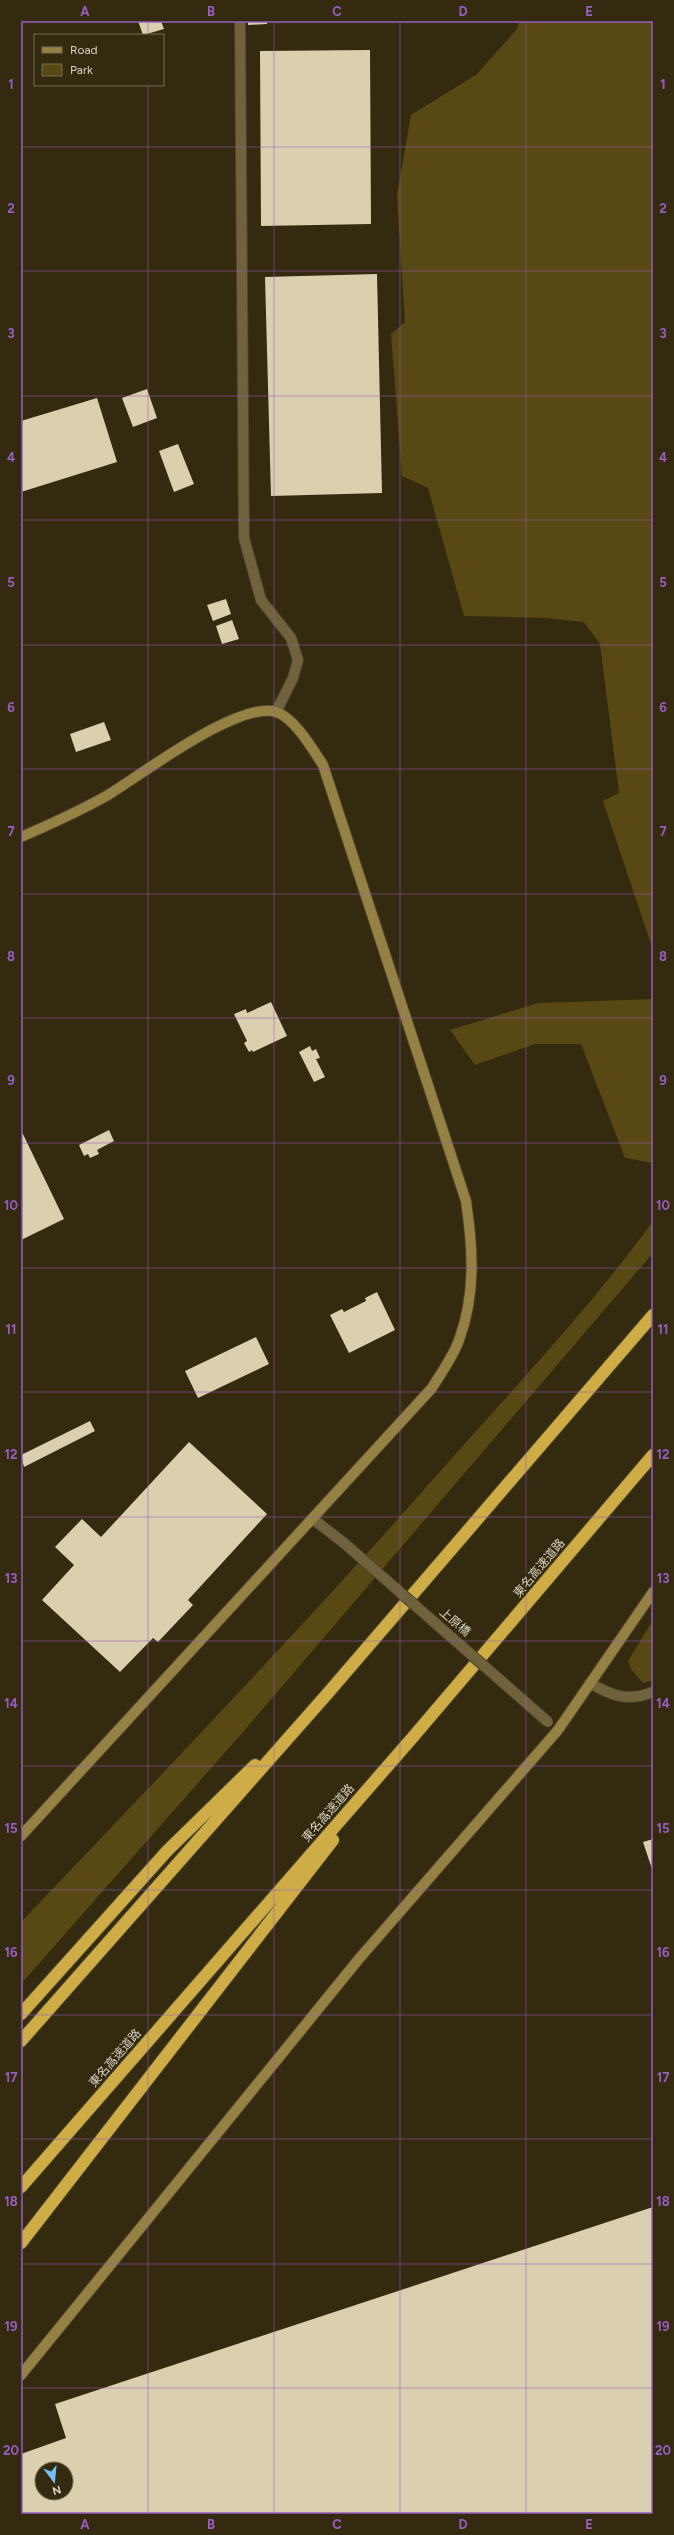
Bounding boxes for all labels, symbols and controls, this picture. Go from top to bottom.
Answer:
text: A [80,4,90,19]
text: B [207,4,215,19]
text: C [332,4,342,19]
text: D [458,4,468,19]
text: E [585,4,593,19]
legend [34,34,164,86]
text: Road [70,43,98,57]
text: Park [70,63,93,77]
text: 1 [8,77,14,92]
text: 1 [660,77,666,92]
text: 2 [7,201,15,216]
text: 2 [659,201,667,216]
text: 3 [7,326,15,341]
text: 3 [659,326,667,341]
text: 4 [7,450,15,465]
text: 4 [659,450,667,465]
text: 5 [7,575,15,590]
text: 5 [659,575,667,590]
text: 6 [7,700,15,715]
text: 6 [659,700,667,715]
text: 7 [7,824,15,839]
text: 7 [659,824,667,839]
text: 8 [7,949,15,964]
text: 8 [659,949,667,964]
text: 9 [7,1073,15,1088]
text: 9 [659,1073,667,1088]
text: 10 [4,1198,18,1213]
text: 10 [656,1198,670,1213]
text: 11 [6,1322,16,1337]
text: 11 [658,1322,668,1337]
text: 12 [4,1447,18,1462]
text: 12 [656,1447,670,1462]
street label: 東名高速道路 [510,1536,568,1600]
text: 13 [5,1571,17,1586]
text: 13 [657,1571,669,1586]
street label: 上原橋 [437,1605,473,1639]
text: 14 [4,1696,18,1711]
text: 14 [656,1696,670,1711]
street label: 東名高速道路 [299,1781,357,1845]
text: 15 [4,1821,18,1836]
text: 15 [656,1821,670,1836]
text: 16 [4,1945,18,1960]
text: 16 [656,1945,670,1960]
street label: 東名高速道路 [86,2026,144,2090]
text: 17 [5,2070,17,2085]
text: 17 [657,2070,669,2085]
text: 18 [4,2194,18,2209]
text: 18 [656,2194,670,2209]
text: 19 [4,2319,18,2334]
text: 19 [656,2319,670,2334]
text: 20 [3,2443,19,2458]
text: 20 [655,2443,671,2458]
north arrow [34,2461,74,2501]
text: N [51,2483,63,2498]
text: A [80,2517,90,2532]
text: B [207,2517,215,2532]
text: C [332,2517,342,2532]
text: D [458,2517,468,2532]
text: E [585,2517,593,2532]

